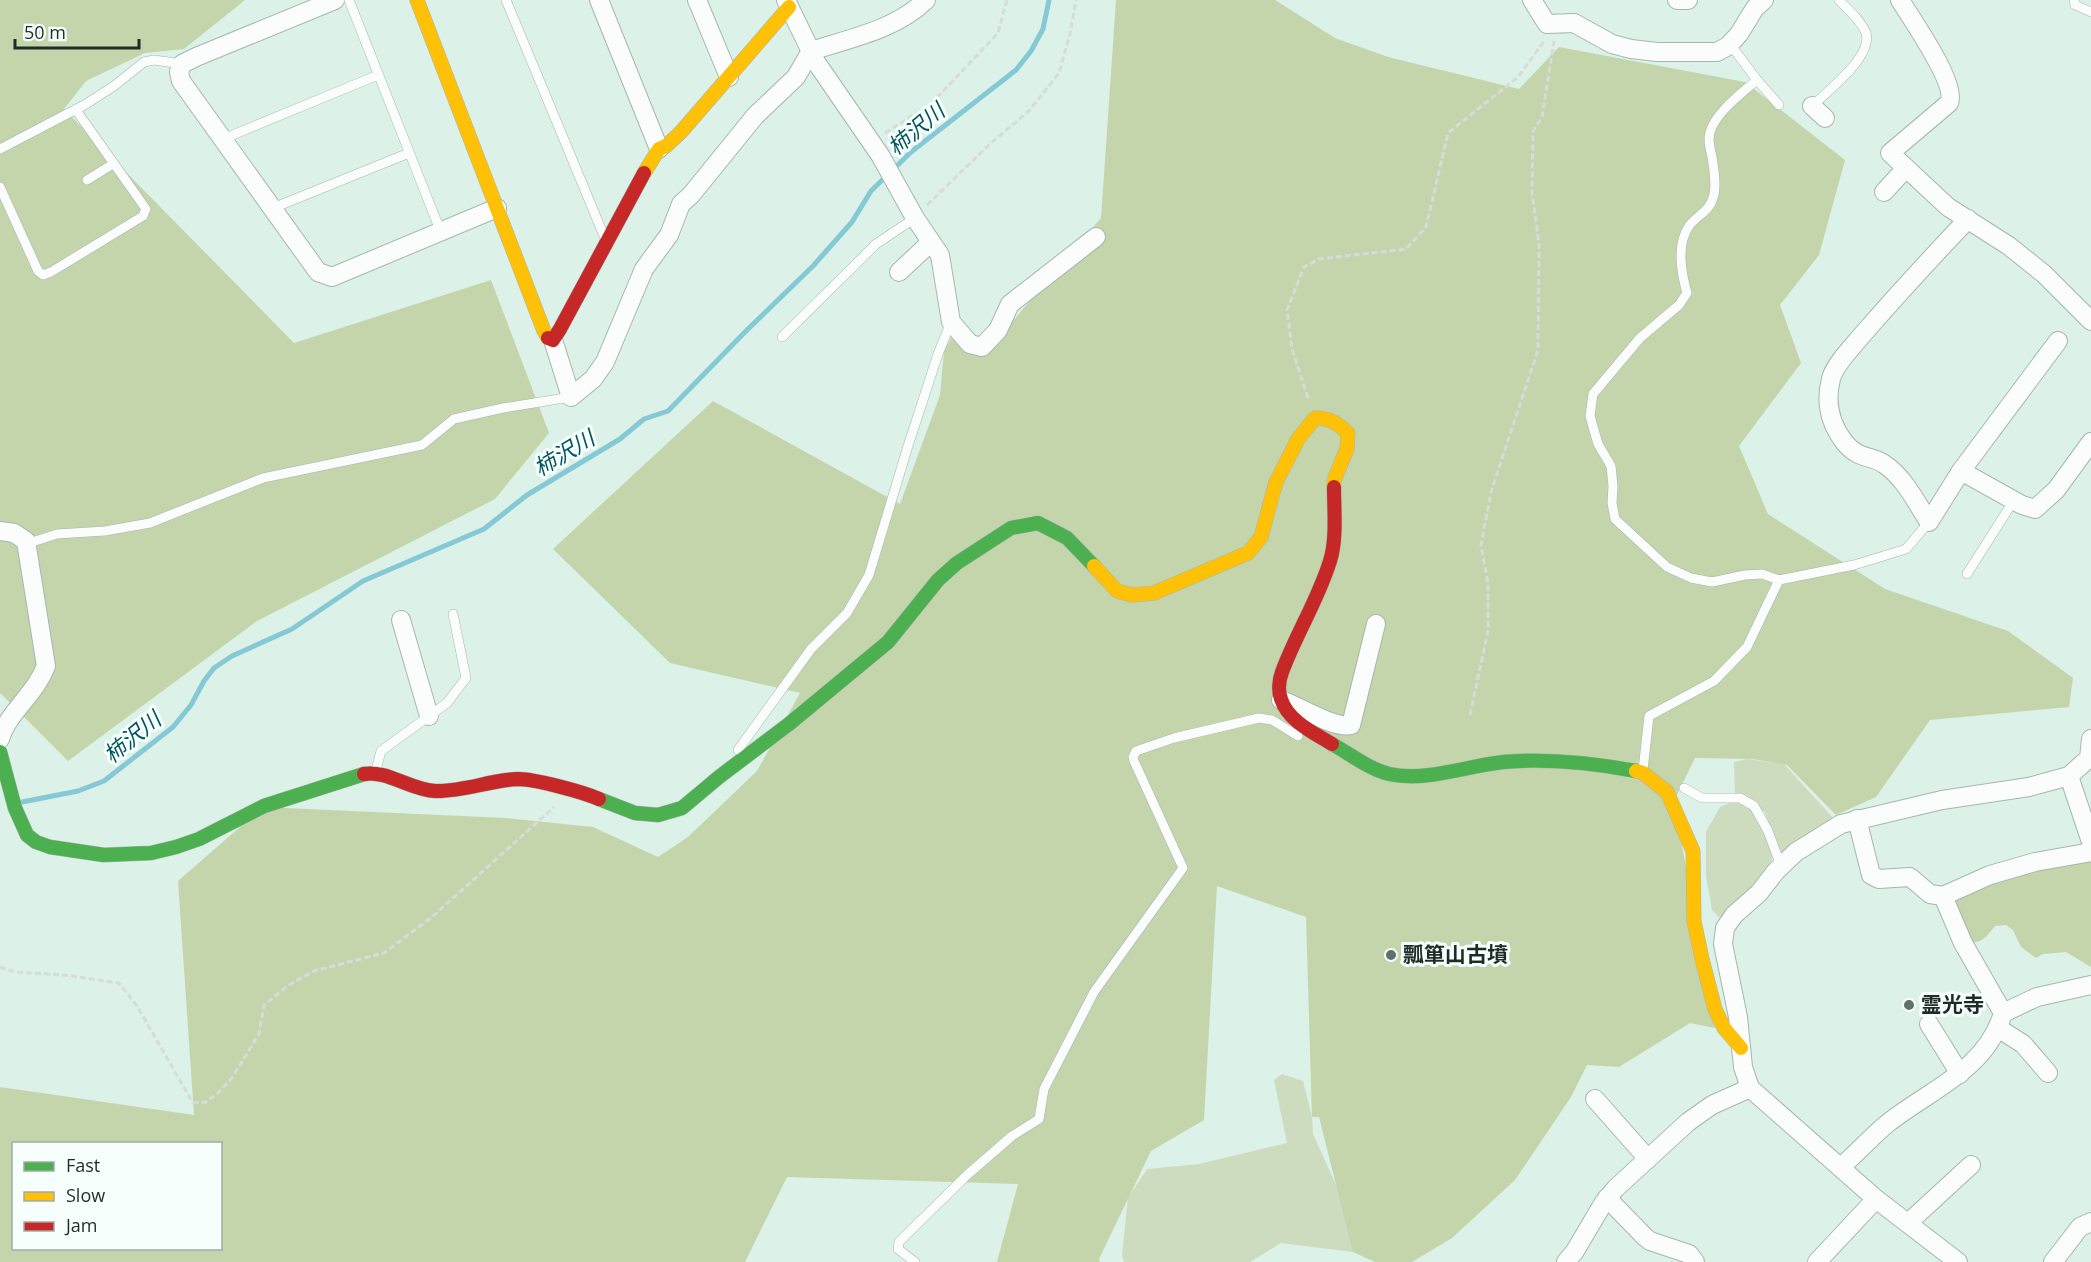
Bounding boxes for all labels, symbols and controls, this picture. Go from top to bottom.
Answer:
scale bar [15,12,140,50]
text: 50 m [24,20,66,44]
water label: 柿沢川 [880,94,952,161]
water label: 柿沢川 [527,421,601,482]
water label: 柿沢川 [96,703,168,769]
place label: 瓢箪山古墳 [1403,940,1508,968]
marker: 瓢箪山古墳 [1384,948,1398,962]
place label: 霊光寺 [1921,990,1984,1018]
marker: 霊光寺 [1902,998,1916,1012]
legend [12,1142,222,1250]
text: Fast [66,1153,100,1177]
text: Slow [66,1183,105,1207]
text: Jam [64,1213,98,1237]

